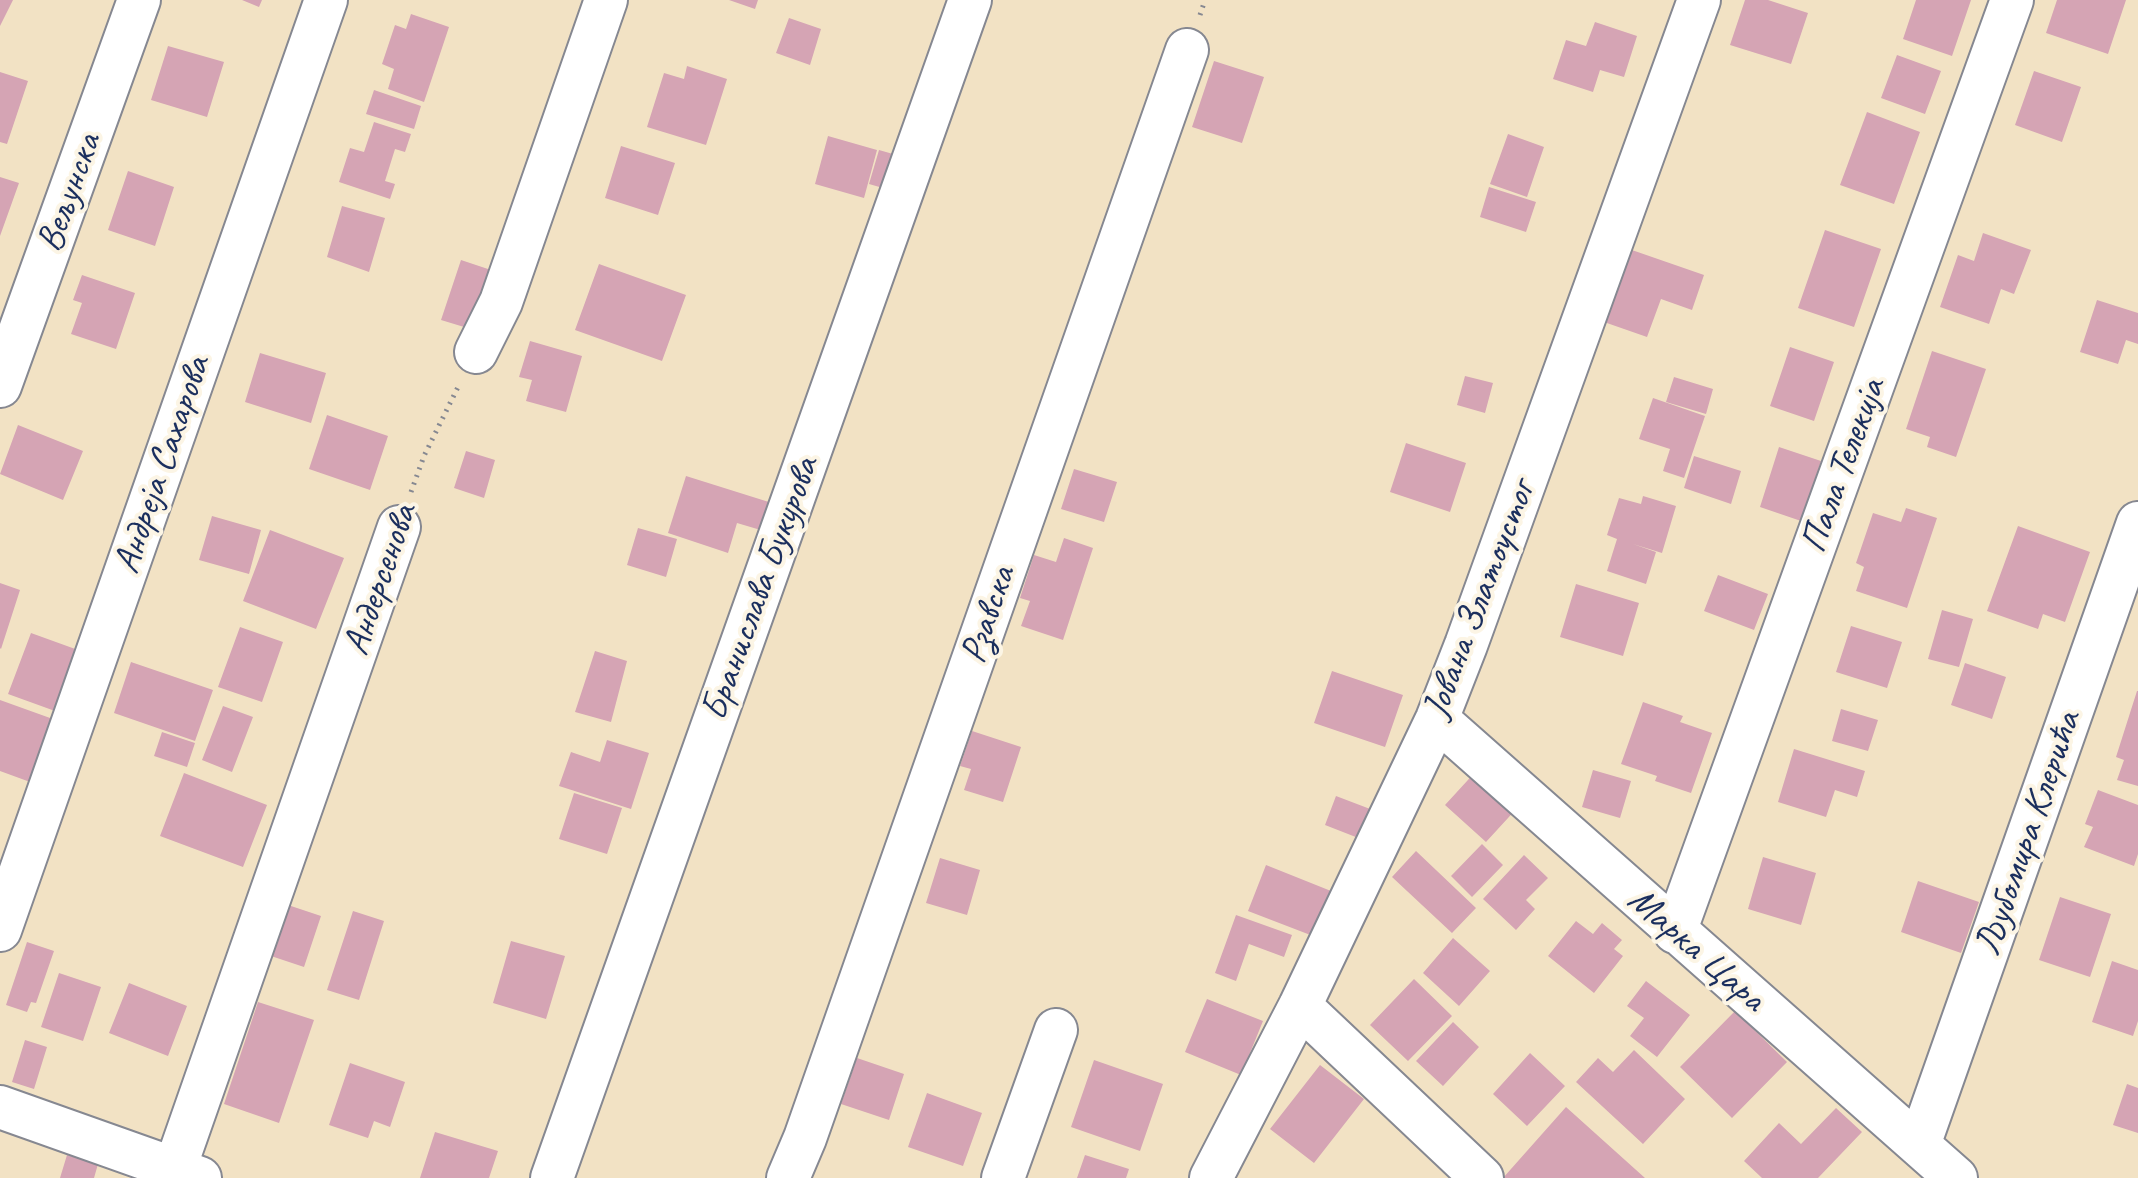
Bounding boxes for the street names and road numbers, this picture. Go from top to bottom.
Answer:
street label: Вељунска [28,128,112,258]
street label: Андреја Сахарова [105,351,221,579]
street label: Пала Телекија [1792,373,1896,559]
street label: Бранислава Букурова [692,451,830,727]
street label: Јована Златоустог [1414,475,1546,725]
street label: Андерсенова [334,499,428,661]
street label: Рзавска [951,561,1027,669]
street label: Љубомира Клерића [1966,706,2092,962]
street label: Марка Цара [1618,878,1774,1022]

